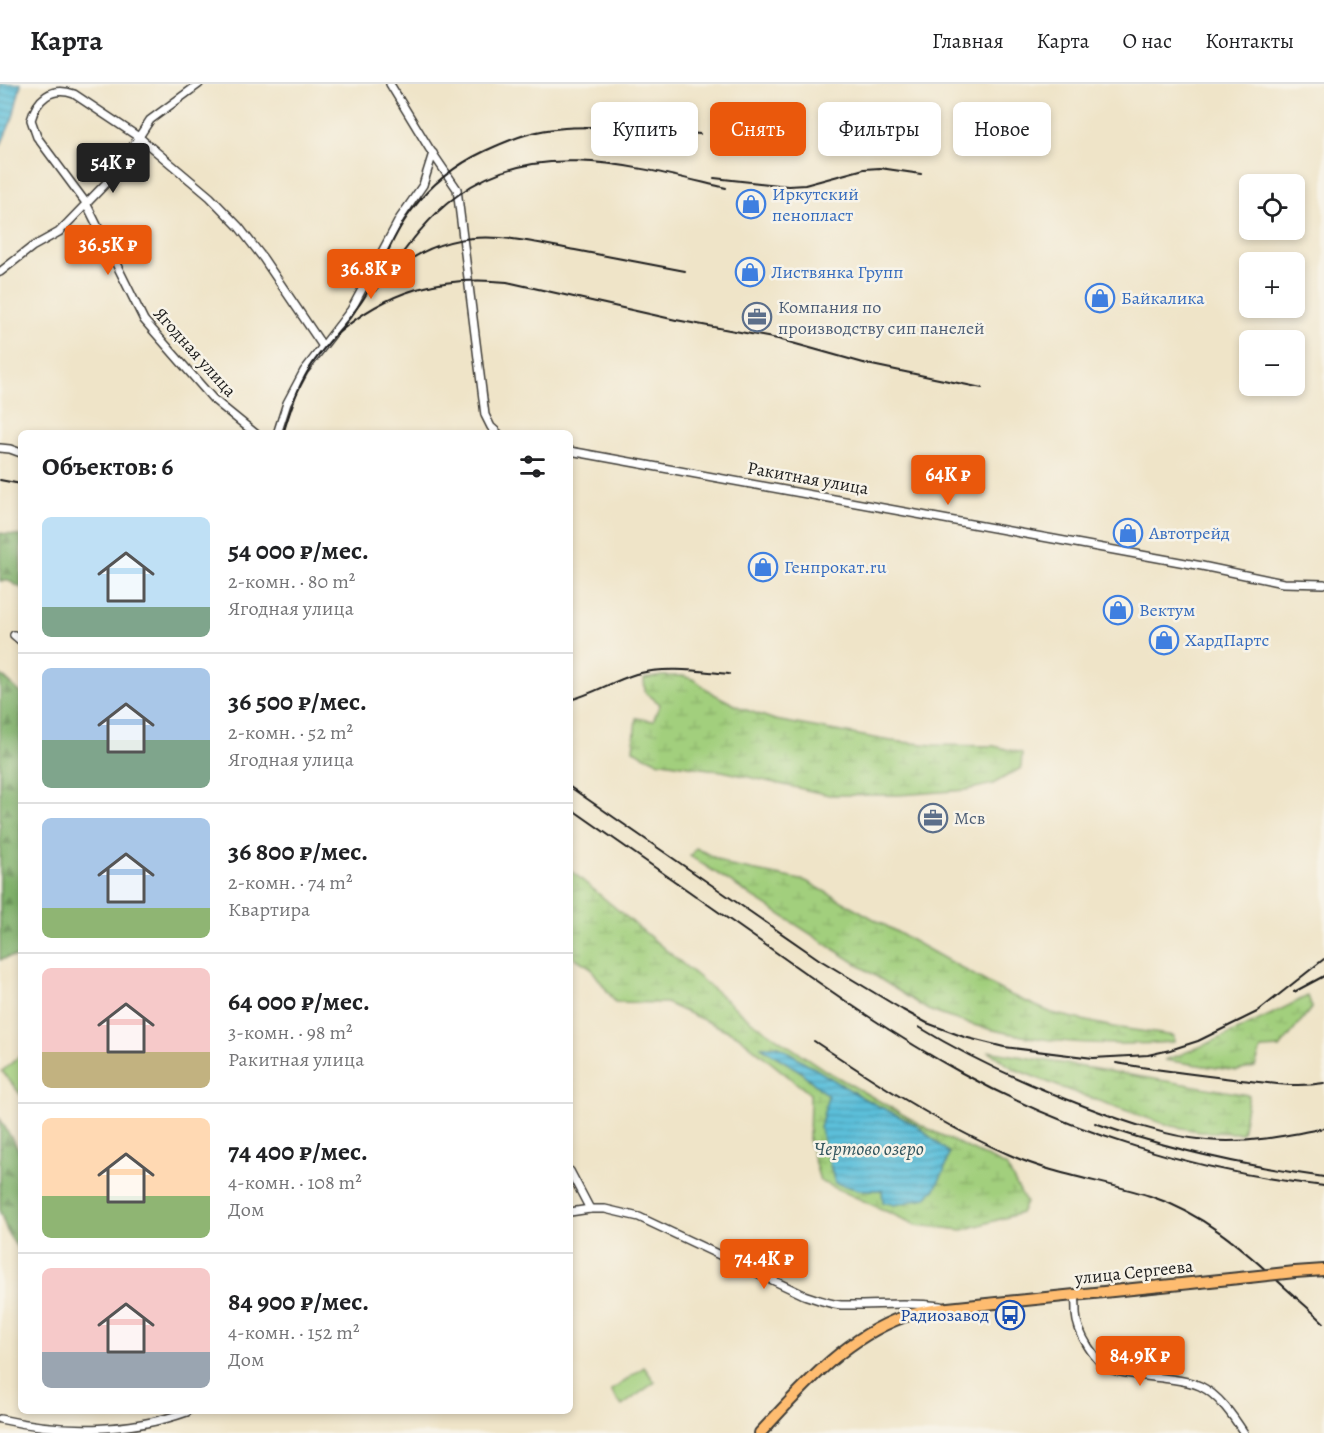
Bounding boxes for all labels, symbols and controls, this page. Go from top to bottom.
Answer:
text: Карта [30,22,103,60]
text: Главная [932,27,1004,55]
text: Карта [1037,27,1089,55]
text: О нас [1122,27,1172,55]
text: Контакты [1205,27,1294,55]
chip: Купить [591,102,698,156]
chip: Снять [710,102,806,156]
chip: Фильтры [818,102,941,156]
chip: Новое [953,102,1051,156]
pin: 54K ₽ [71,143,155,194]
text: 54K ₽ [91,149,135,176]
map controls [1239,174,1305,396]
button: locate [1239,174,1305,240]
place label: Иркутский пенопласт [772,182,859,227]
shop icon: Иркутский пенопласт [735,188,767,220]
pin: 36.5K ₽ [53,225,163,276]
text: 36.5K ₽ [79,231,137,258]
pin: 36.8K ₽ [316,249,426,300]
button: + [1239,252,1305,318]
text: 36.8K ₽ [341,255,401,282]
shop icon: Листвянка Групп [734,256,766,288]
place label: Листвянка Групп [771,260,903,284]
shop icon: Байкалика [1084,282,1116,314]
place label: Байкалика [1121,286,1205,310]
place label: Компания по производству сип панелей [778,295,985,340]
office icon: Компания по производству сип панелей [741,301,773,333]
street label: Ягодная улица [148,302,242,403]
button: − [1239,330,1305,396]
text: Объектов: 6 [42,449,173,484]
icon: filters [516,450,549,483]
pin: 64K ₽ [906,455,990,506]
street label: Ракитная улица [745,456,871,501]
text: 64K ₽ [925,461,971,488]
shop icon: Автотрейд [1112,517,1144,549]
place label: Автотрейд [1148,521,1230,545]
text: 54 000 ₽/мес. [228,533,369,568]
icon: home [90,541,162,613]
shop icon: Генпрокат.ru [747,551,779,583]
place label: Генпрокат.ru [784,555,887,579]
text: 2-комн. · 80 m² [228,568,355,595]
shop icon: Вектум [1102,594,1134,626]
text: Ягодная улица [228,595,354,622]
place label: Вектум [1139,598,1195,622]
shop icon: ХардПартс [1148,624,1180,656]
place label: ХардПартс [1185,628,1269,652]
text: 36 500 ₽/мес. [228,684,367,719]
icon: home [90,692,162,764]
text: 2-комн. · 52 m² [228,719,353,746]
text: Ягодная улица [228,746,354,773]
office icon: Мсв [917,802,949,834]
place label: Мсв [954,806,985,830]
text: 36 800 ₽/мес. [228,834,368,869]
icon: home [90,842,162,914]
text: 2-комн. · 74 m² [228,869,352,896]
text: Квартира [228,896,310,923]
text: 64 000 ₽/мес. [228,984,370,1019]
icon: home [90,992,162,1064]
text: 3-комн. · 98 m² [228,1019,353,1046]
text: Ракитная улица [228,1046,364,1073]
text: 74 400 ₽/мес. [228,1134,368,1169]
water label: Чертово озеро [814,1135,924,1162]
icon: home [90,1142,162,1214]
text: 4-комн. · 108 m² [228,1169,362,1196]
text: Дом [228,1196,264,1223]
pin: 74.4K ₽ [709,1239,819,1290]
text: 74.4K ₽ [734,1245,794,1272]
street label: улица Сергеева [1073,1254,1195,1290]
text: 84 900 ₽/мес. [228,1284,369,1319]
icon: home [90,1292,162,1364]
bus stop icon: Радиозавод [994,1299,1026,1331]
place label: Радиозавод [900,1303,989,1327]
text: 4-комн. · 152 m² [228,1319,360,1346]
pin: 84.9K ₽ [1085,1336,1195,1387]
text: 84.9K ₽ [1110,1342,1170,1369]
text: Дом [228,1346,264,1373]

